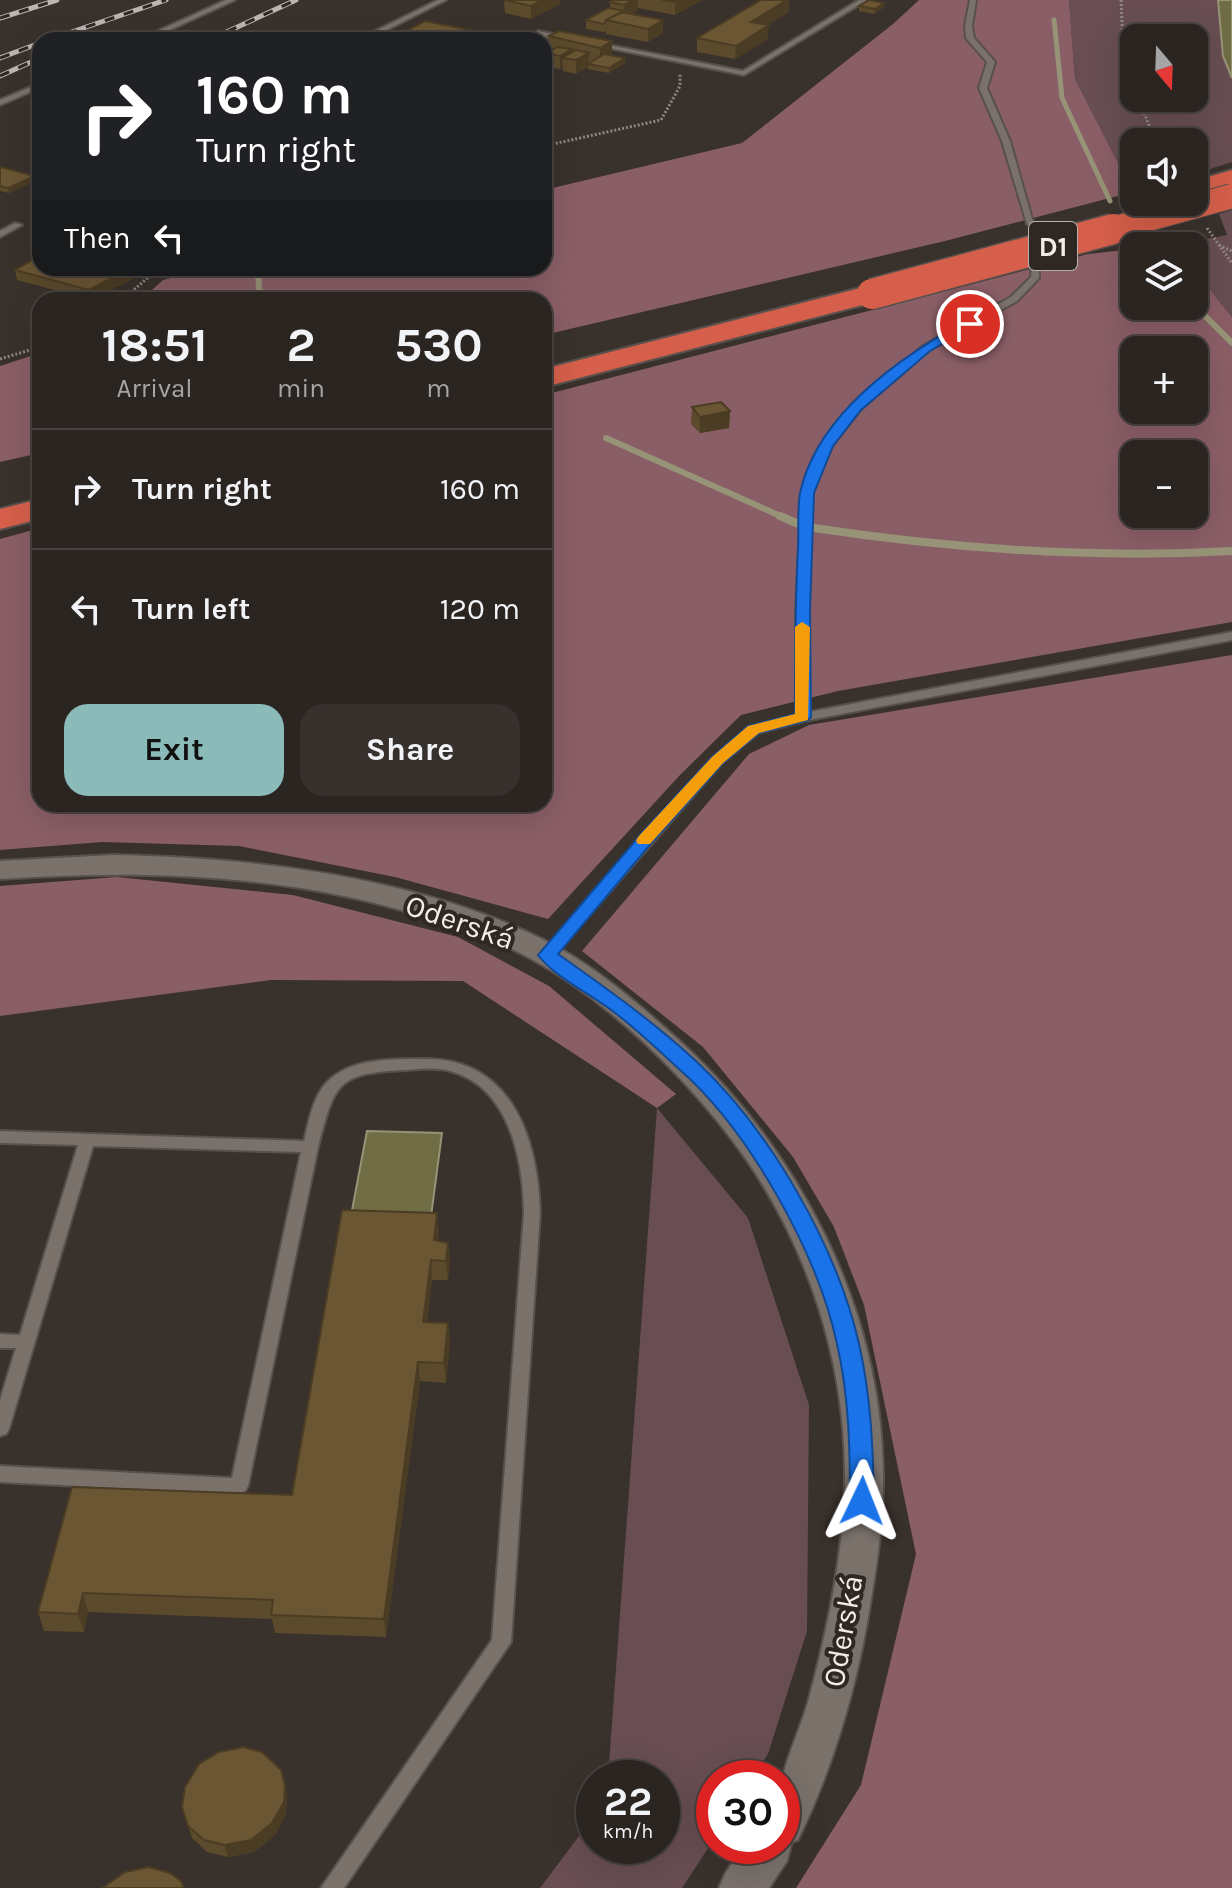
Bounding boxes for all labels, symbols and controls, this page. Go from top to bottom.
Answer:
north arrow [1120,24,1208,112]
map controls [1120,24,1208,528]
text: 160 m [196,62,353,127]
icon: right [64,64,168,168]
button: sound [1120,128,1208,216]
text: Turn right [196,129,356,171]
icon: left [147,216,191,260]
text: Then [64,220,131,256]
road number: D1 [1029,222,1077,270]
button: layers [1120,232,1208,320]
pin [936,290,1004,358]
icon: arrive [948,302,992,346]
text: 18:51 [101,317,208,373]
text: 2 [286,317,316,373]
text: 530 [394,317,483,373]
button: + [1120,336,1208,424]
text: Arrival [116,373,193,404]
text: min [277,373,325,404]
text: m [426,373,451,404]
button: − [1120,440,1208,528]
icon: right [64,467,108,511]
text: Turn right [132,471,272,507]
text: 160 m [440,471,520,507]
icon: left [64,587,108,631]
text: Turn left [132,591,250,627]
text: 120 m [440,591,520,627]
button: Exit [64,704,284,796]
button: Share [300,704,520,796]
street label: Oderská [401,887,519,957]
position arrow [820,1459,904,1543]
street label: Oderská [815,1572,871,1690]
speed limit sign: 30 [696,1760,800,1864]
text: 22 [604,1778,652,1825]
text: km/h [603,1820,653,1843]

